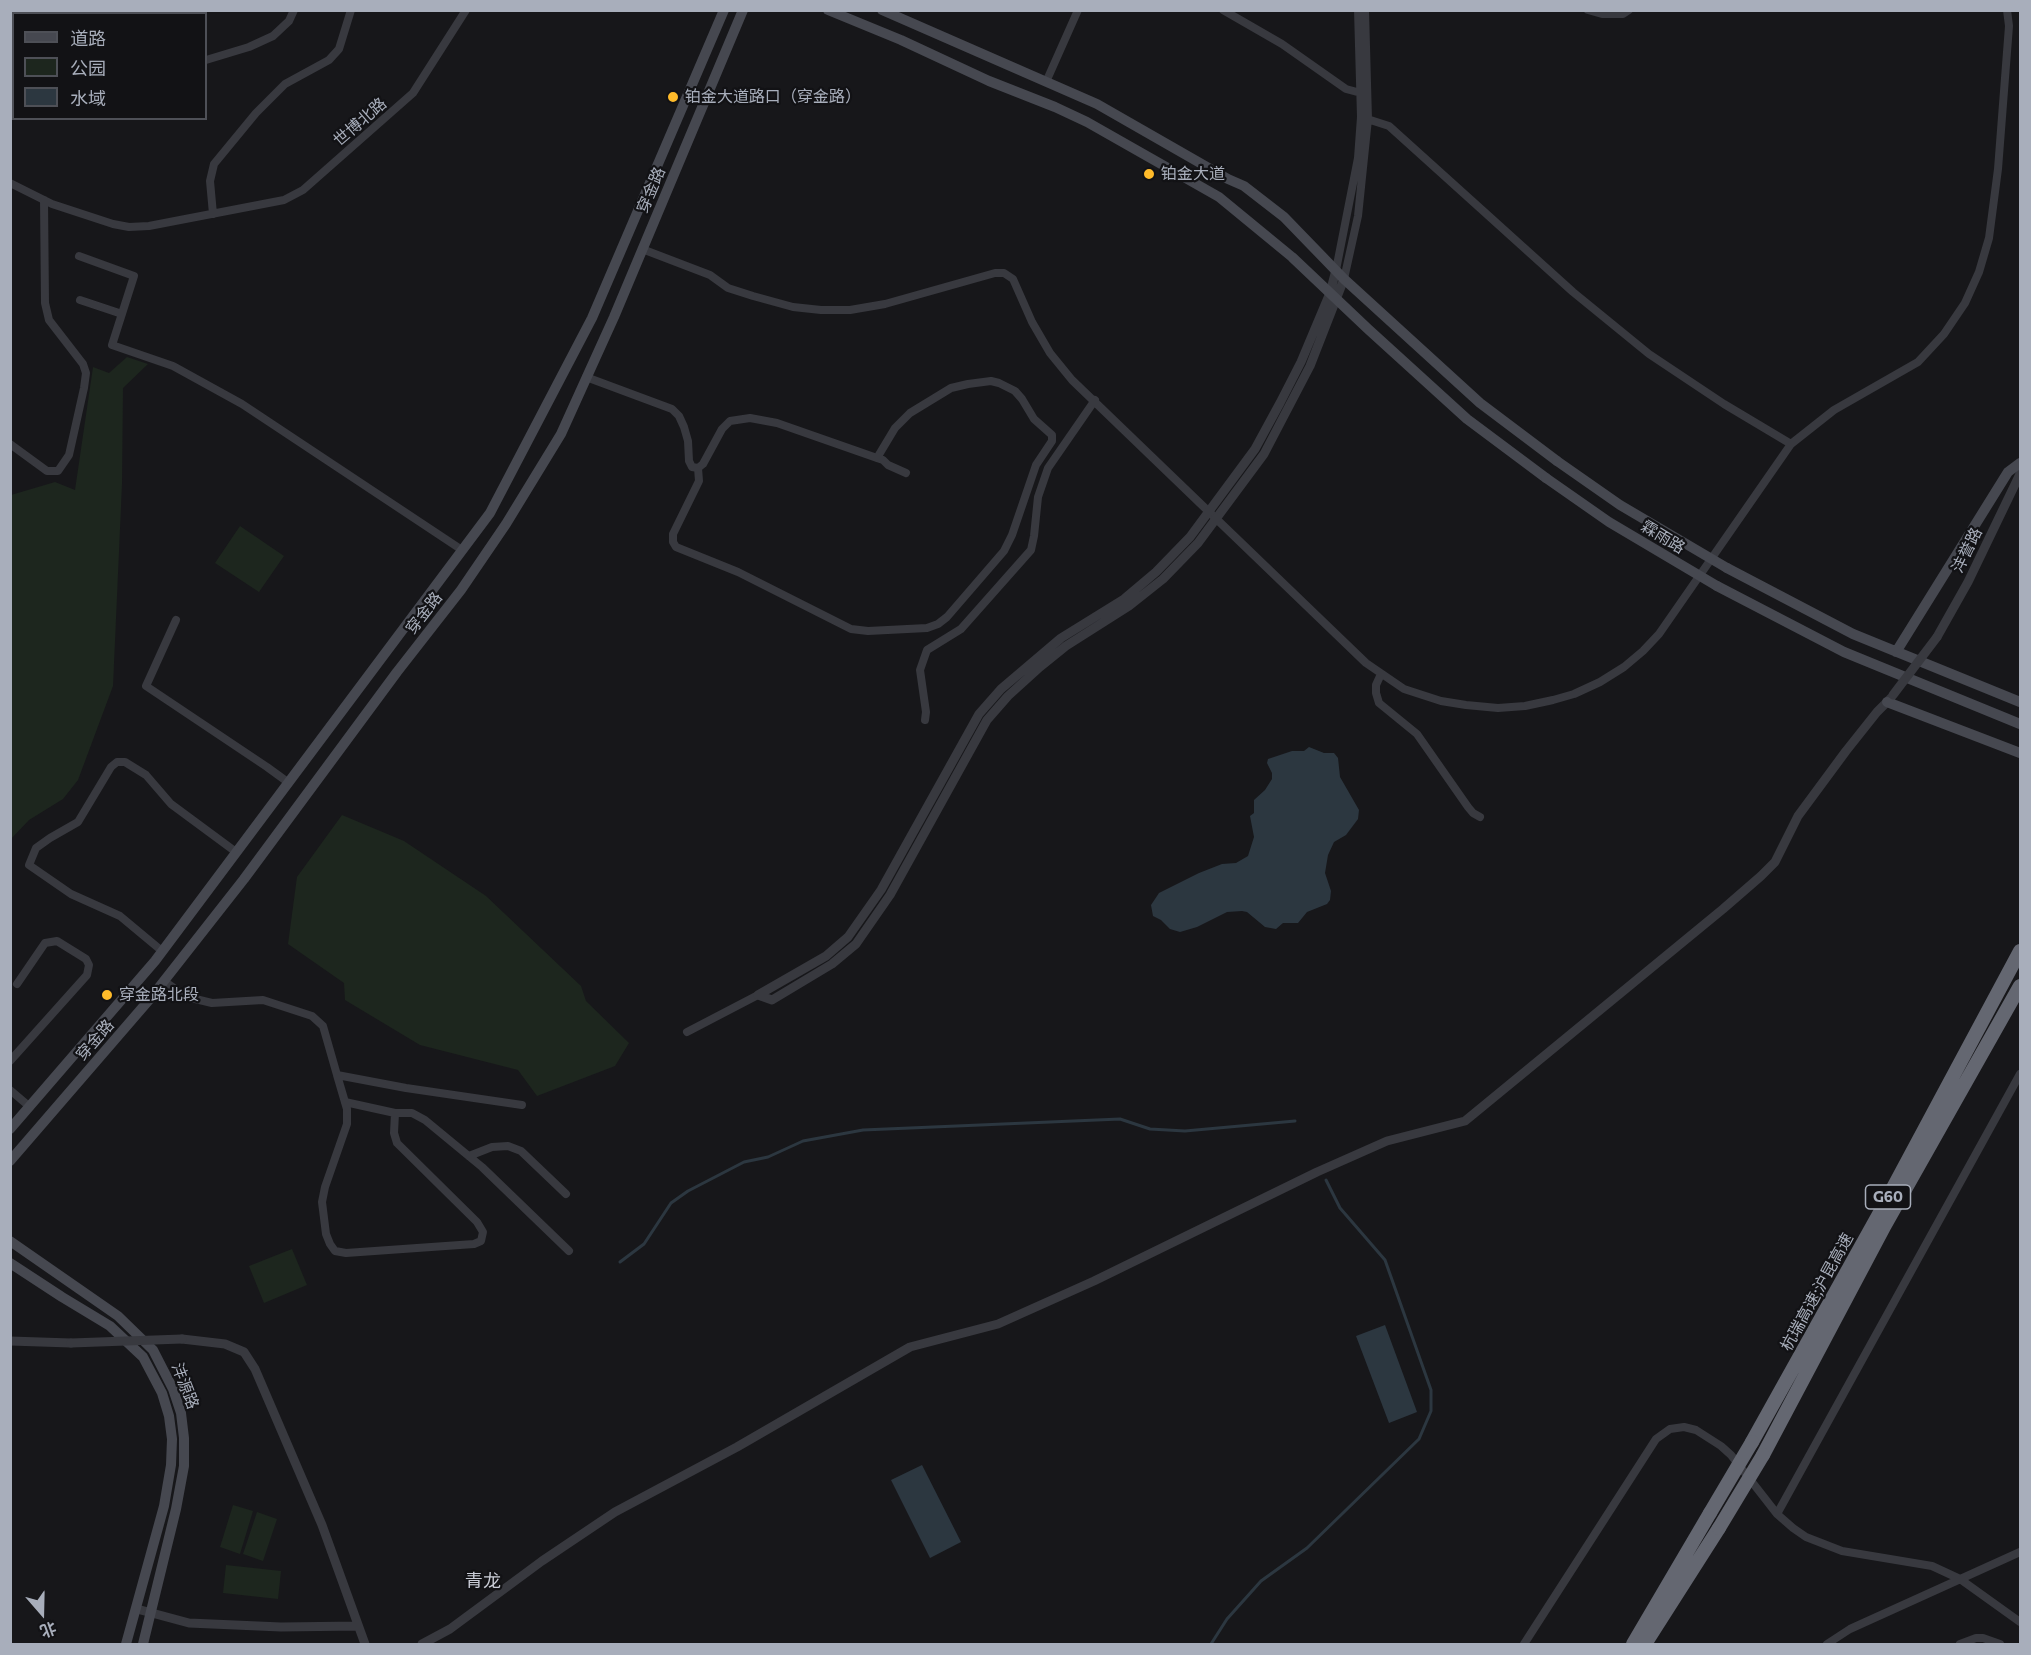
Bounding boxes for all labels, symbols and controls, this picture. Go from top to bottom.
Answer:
legend [12,12,207,120]
text: 道路 [70,27,106,49]
text: 公园 [70,57,106,79]
text: 水域 [70,87,106,109]
place label: 铂金大道路口（穿金路） [685,87,861,107]
marker: 铂金大道路口（穿金路） [666,90,680,104]
street label: 世博北路 [330,94,390,150]
street label: 穿金路 [633,164,669,216]
place label: 铂金大道 [1161,164,1225,184]
marker: 铂金大道 [1142,167,1156,181]
street label: 霖雨路 [1637,516,1689,558]
street label: 沣誉路 [1948,524,1986,576]
street label: 穿金路 [402,588,446,638]
place label: 穿金路北段 [119,985,199,1005]
marker: 穿金路北段 [100,988,114,1002]
street label: 穿金路 [72,1016,118,1064]
road number: G60 [1866,1185,1910,1209]
street label: 杭瑞高速;沪昆高速 [1777,1230,1857,1354]
street label: 沣源路 [167,1360,203,1412]
district label: 青龙 [465,1570,501,1592]
north arrow [12,1583,72,1643]
text: 北 [38,1619,59,1642]

